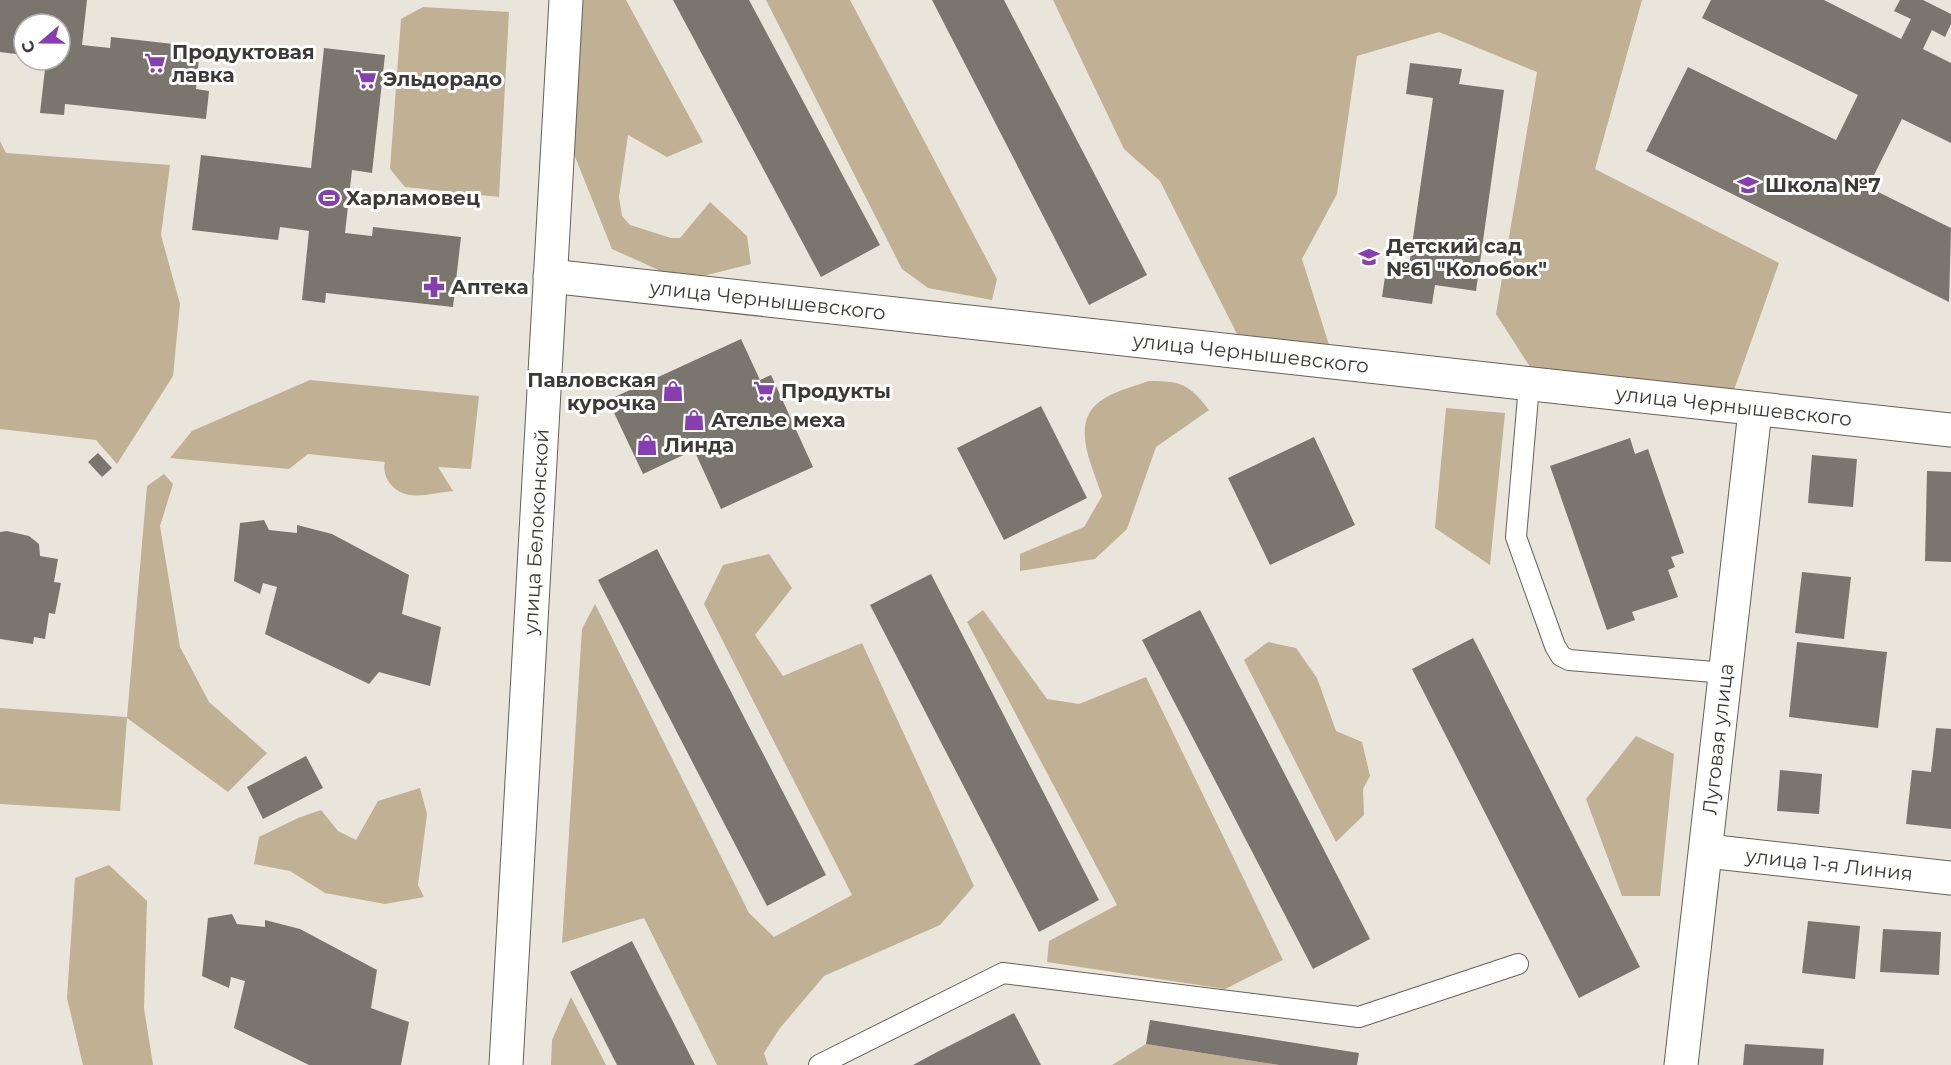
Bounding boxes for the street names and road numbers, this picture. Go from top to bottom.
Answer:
street label: улица Чернышевского [647,275,887,325]
street label: улица Чернышевского [1130,328,1370,378]
street label: улица Чернышевского [1614,381,1853,431]
street label: улица Белоконской [518,428,554,637]
street label: Луговая улица [1697,662,1738,816]
street label: улица 1-я Линия [1743,843,1914,886]

